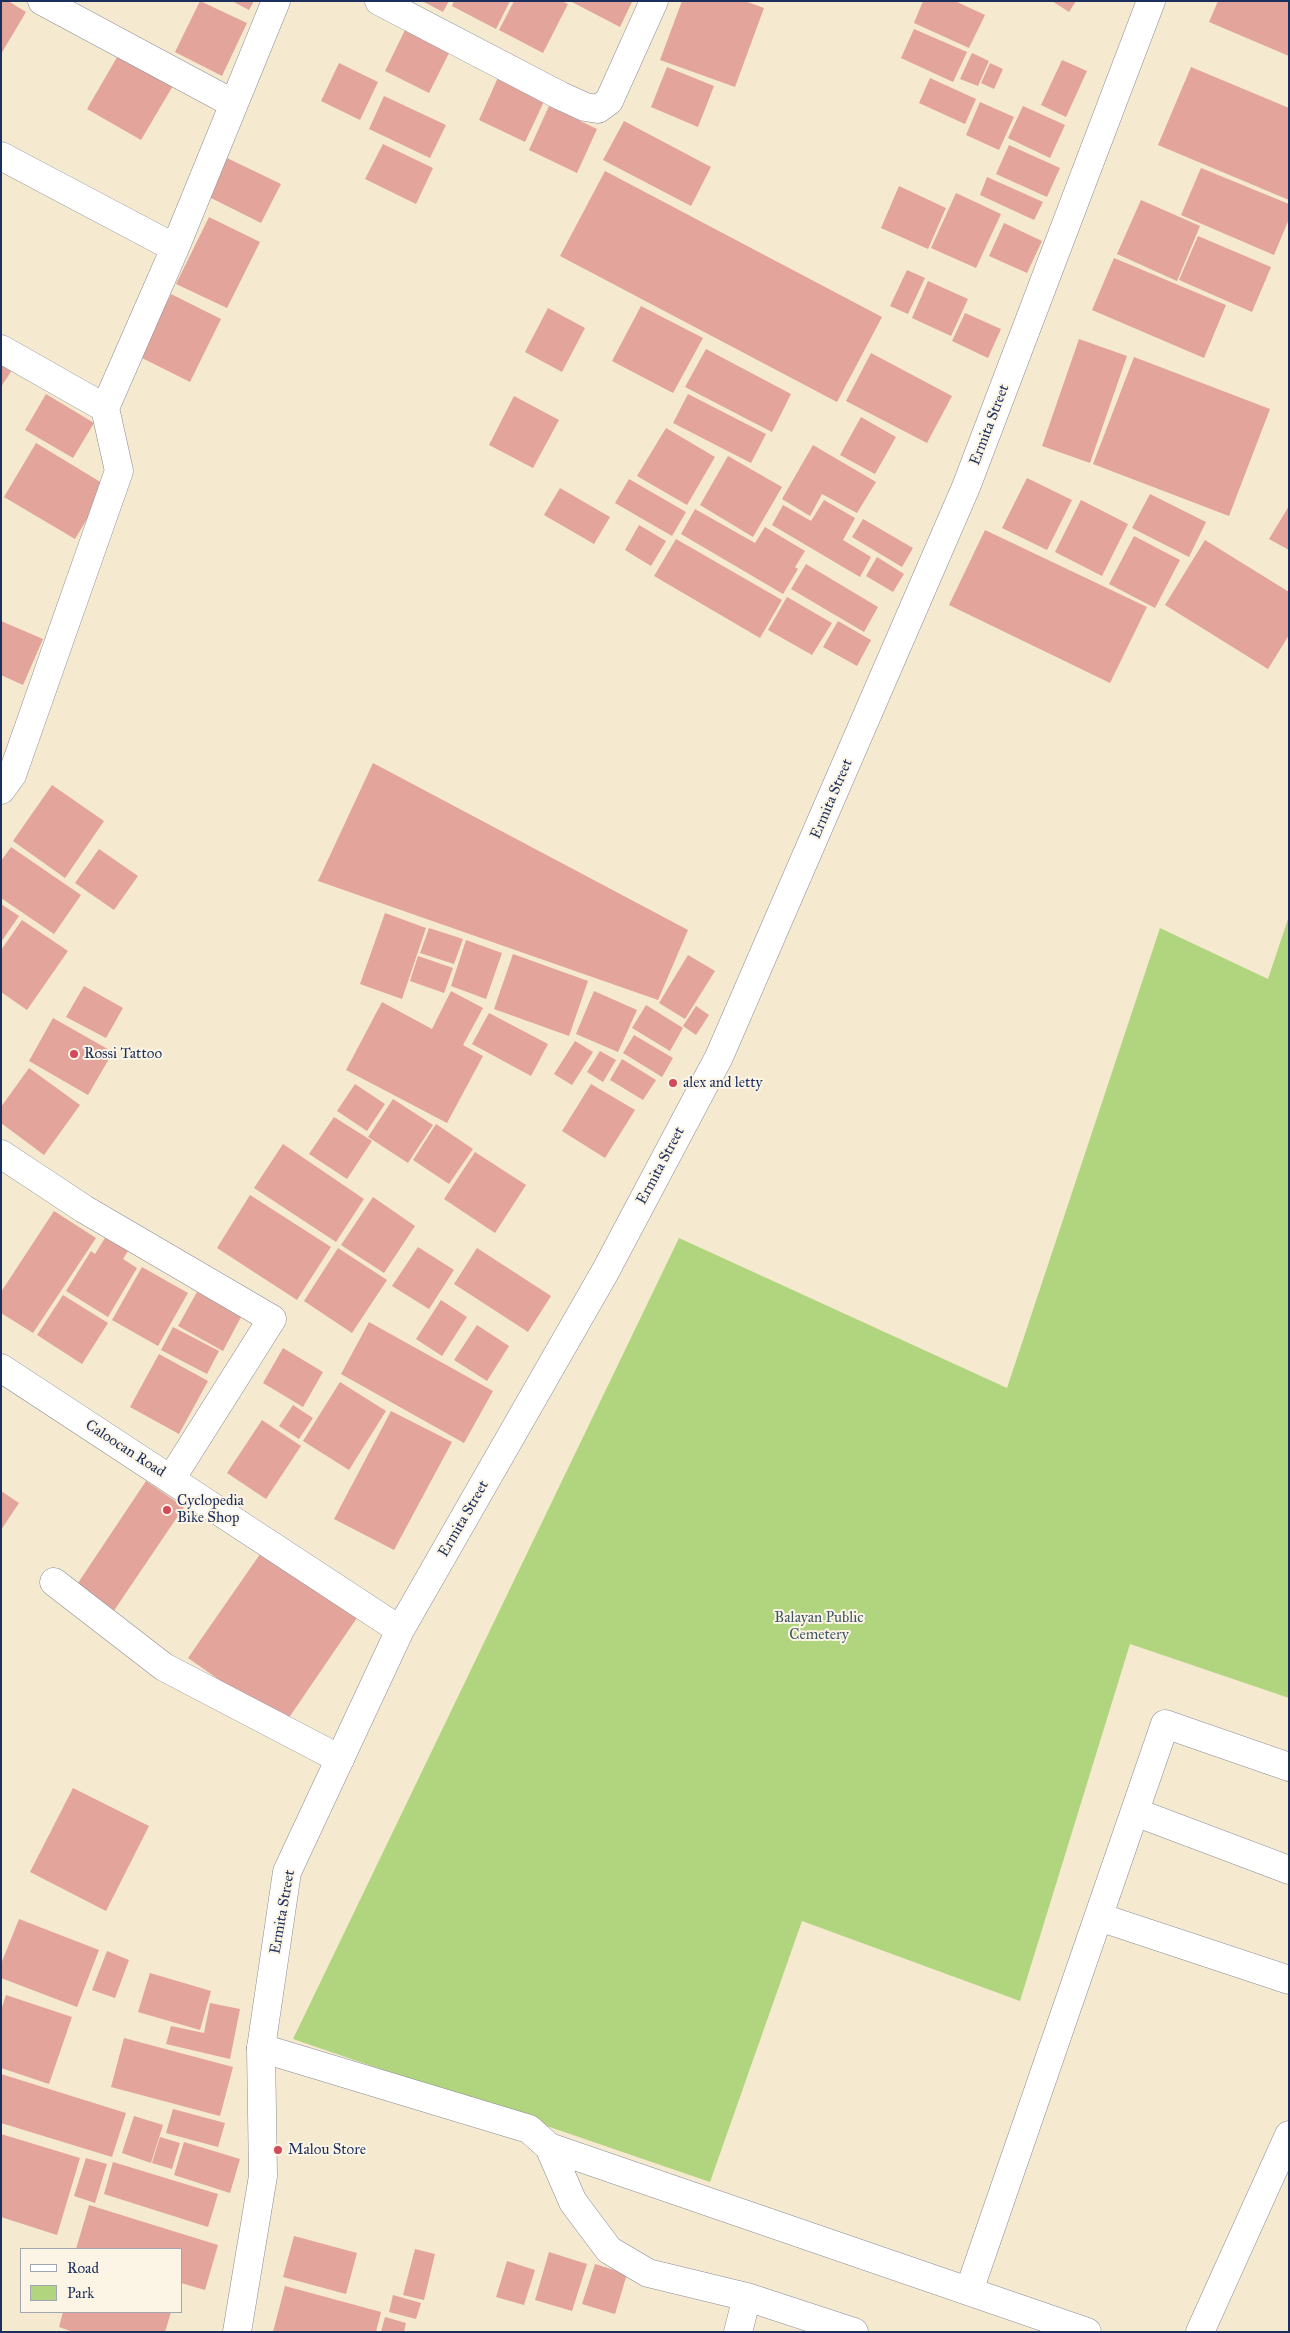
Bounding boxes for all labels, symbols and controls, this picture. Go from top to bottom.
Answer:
street label: Ermita Street [966,382,1014,468]
street label: Ermita Street [807,756,857,842]
place label: Rossi Tattoo [84,1045,162,1063]
marker: Rossi Tattoo [68,1048,80,1060]
place label: alex and letty [683,1074,763,1092]
marker: alex and letty [667,1077,679,1089]
street label: Ermita Street [633,1124,689,1208]
street label: Caloocan Road [82,1416,168,1482]
street label: Ermita Street [435,1478,493,1560]
place label: Cyclopedia Bike Shop [177,1492,244,1527]
marker: Cyclopedia Bike Shop [161,1504,173,1516]
park label: Balayan Public Cemetery [774,1609,864,1644]
street label: Ermita Street [267,1869,299,1955]
place label: Malou Store [288,2141,366,2159]
marker: Malou Store [272,2144,284,2156]
legend [20,2248,182,2313]
text: Road [67,2259,99,2277]
text: Park [67,2284,94,2302]

